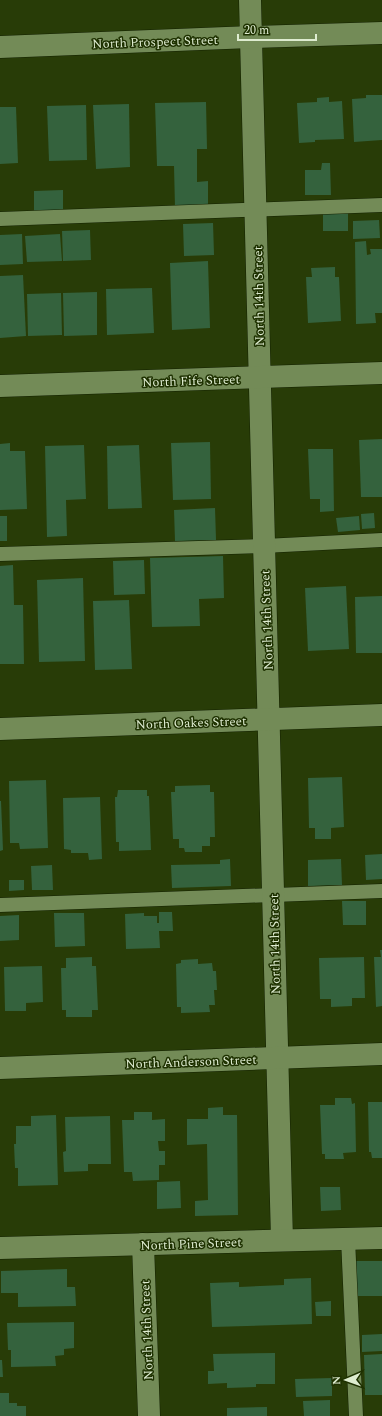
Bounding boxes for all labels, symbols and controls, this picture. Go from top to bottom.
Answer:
scale bar [238,16,316,42]
text: 20 m [244,21,269,40]
street label: North Prospect Street [92,30,219,54]
street label: North 14th Street [248,245,270,346]
street label: North Fife Street [142,369,241,393]
street label: North 14th Street [255,569,279,671]
street label: North Oakes Street [135,711,247,735]
street label: North 14th Street [264,893,286,994]
street label: North Anderson Street [125,1050,258,1074]
street label: North Pine Street [140,1232,243,1256]
street label: North 14th Street [135,1279,159,1381]
north arrow [326,1360,366,1400]
text: N [328,1376,345,1385]

